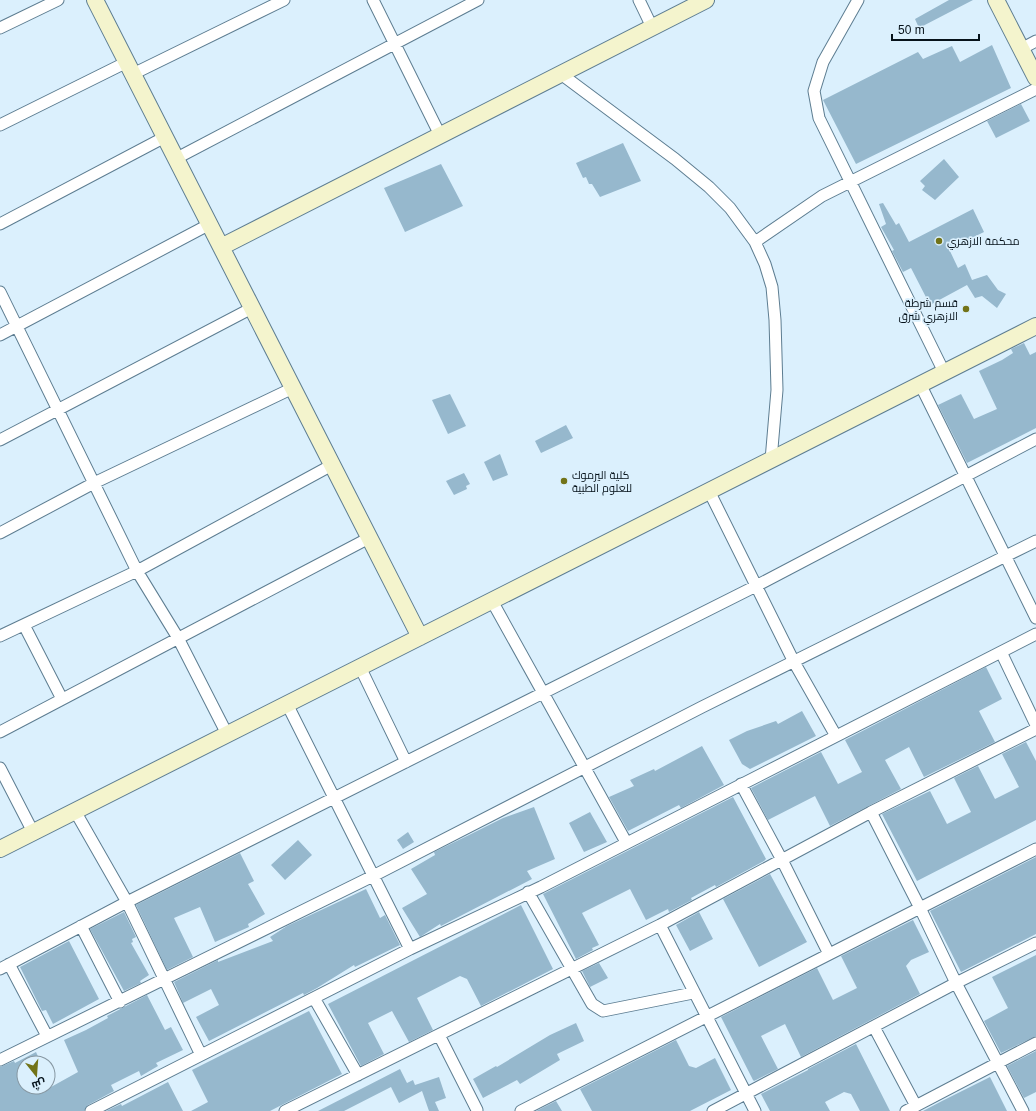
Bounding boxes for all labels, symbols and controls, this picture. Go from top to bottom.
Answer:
scale bar [892,16,979,42]
text: 50 m [898,23,925,37]
place label: محكمة الازهري [947,235,1020,250]
marker: محكمة الازهري [934,236,944,246]
place label: قسم شرطة الازهري شرق [898,297,958,325]
marker: قسم شرطة الازهري شرق [961,304,971,314]
place label: كلية اليرموك للعلوم الطبية [572,469,632,496]
marker: كلية اليرموك للعلوم الطبية [559,476,569,486]
north arrow [16,1055,56,1095]
text: ش [30,1076,47,1092]

